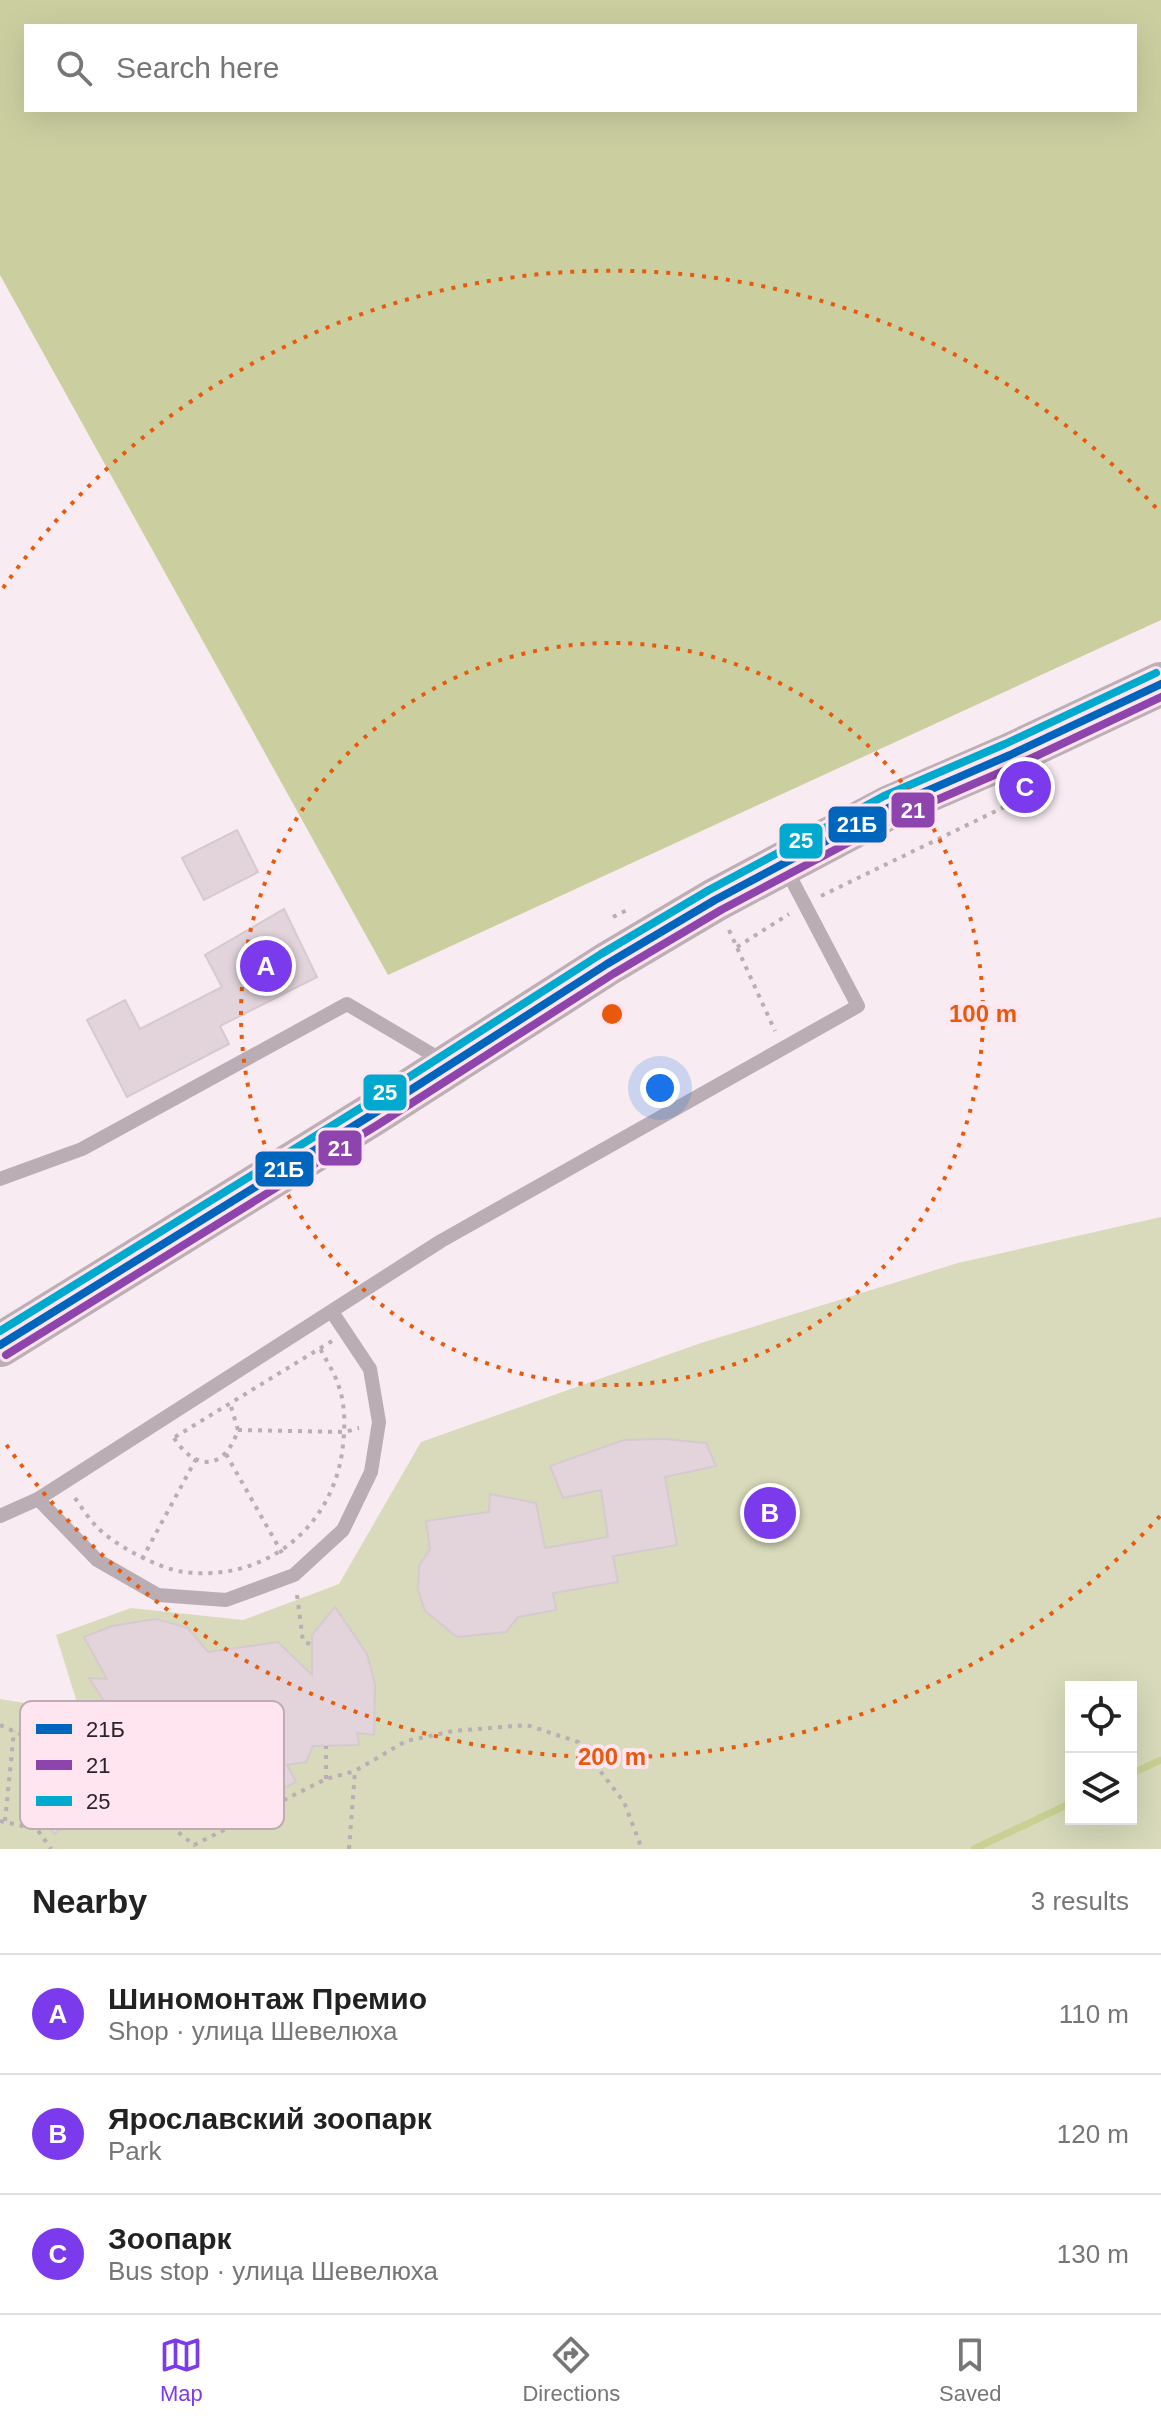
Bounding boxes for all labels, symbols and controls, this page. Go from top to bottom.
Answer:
search box [24,24,1137,112]
icon: search [52,46,96,90]
text: Search here [116,51,279,84]
pin: C [999,757,1051,817]
line badge: 21 [890,791,936,829]
text: 21 [901,798,925,823]
line badge: 21Б [827,805,888,844]
text: 21Б [837,812,877,837]
line badge: 25 [778,822,824,860]
text: 25 [789,828,813,853]
pin: A [240,936,292,996]
centre of rings [598,1000,626,1028]
text: 100 m [949,1000,1017,1027]
your location [640,1068,680,1108]
line badge: 25 [362,1073,408,1112]
text: 25 [373,1080,397,1105]
line badge: 21 [317,1129,363,1167]
text: 21 [328,1136,352,1161]
line badge: 21Б [254,1150,315,1188]
text: 21Б [264,1157,304,1182]
pin: B [744,1483,796,1543]
map controls [1065,1681,1137,1825]
button: locate [1065,1681,1137,1753]
legend [20,1701,284,1829]
text: 21Б [86,1717,125,1742]
text: 200 m [578,1743,646,1770]
text: 21 [86,1753,110,1778]
button: layers [1065,1753,1137,1825]
text: 25 [86,1789,110,1814]
text: Nearby [32,1882,147,1920]
text: 3 results [1031,1886,1129,1916]
text: Шиномонтаж Премио [108,1982,427,2015]
text: A [49,1999,67,2029]
text: 110 m [1059,1999,1129,2029]
text: Shop · улица Шевелюха [108,2016,397,2046]
text: Ярославский зоопарк [108,2102,432,2135]
text: B [49,2119,67,2149]
text: 120 m [1057,2119,1129,2149]
text: Park [108,2136,161,2166]
text: Зоопарк [108,2222,232,2255]
text: C [49,2239,67,2269]
text: 130 m [1057,2239,1129,2269]
text: Bus stop · улица Шевелюха [108,2256,438,2286]
tab: Map [159,2333,203,2407]
tab: Directions [522,2333,620,2407]
tab: Saved [939,2333,1002,2407]

